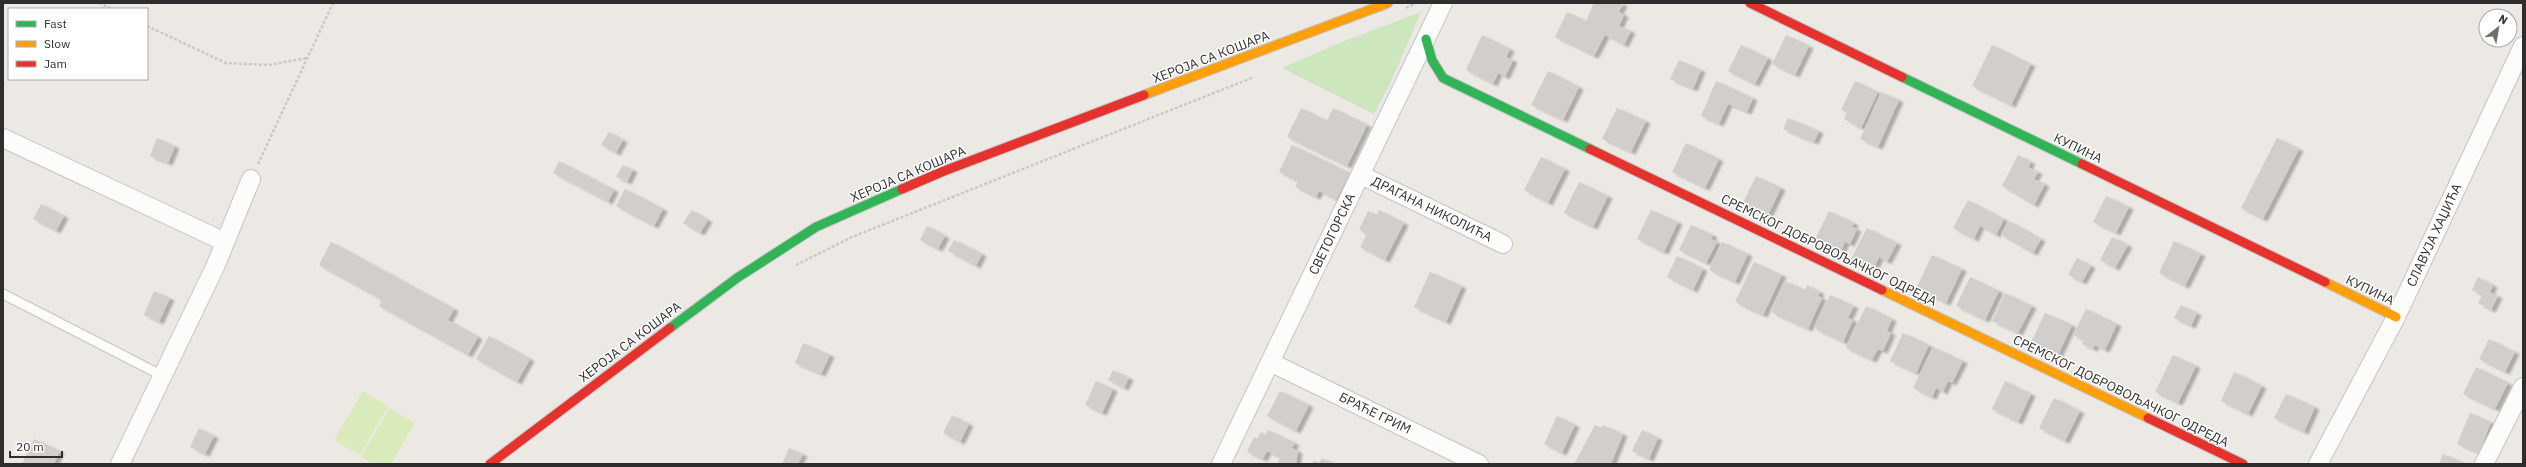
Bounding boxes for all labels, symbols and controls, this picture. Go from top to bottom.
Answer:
legend [8,8,148,80]
north arrow [2478,8,2518,48]
text: N [2496,11,2510,27]
text: Fast [44,16,67,31]
street label: ХЕРОЈА СА КОШАРА [1150,27,1272,87]
text: Slow [44,36,70,51]
text: Jam [44,56,67,71]
street label: КУПИНА [2051,129,2106,167]
street label: ХЕРОЈА СА КОШАРА [848,142,969,206]
street label: ДРАГАНА НИКОЛИЋА [1369,172,1496,246]
street label: СЛАВУЈА ХАЏИЋА [2403,180,2466,289]
street label: СВЕТОГОРСКА [1305,190,1359,278]
street label: СРЕМСКОГ ДОБРОВОЉАЧКОГ ОДРЕДА [1718,190,1940,310]
street label: КУПИНА [2343,271,2398,309]
street label: ХЕРОЈА СА КОШАРА [575,298,685,386]
street label: СРЕМСКОГ ДОБРОВОЉАЧКОГ ОДРЕДА [2010,331,2232,451]
street label: БРАЋЕ ГРИМ [1336,388,1414,438]
scale bar [10,433,62,459]
text: 20 m [16,439,44,454]

